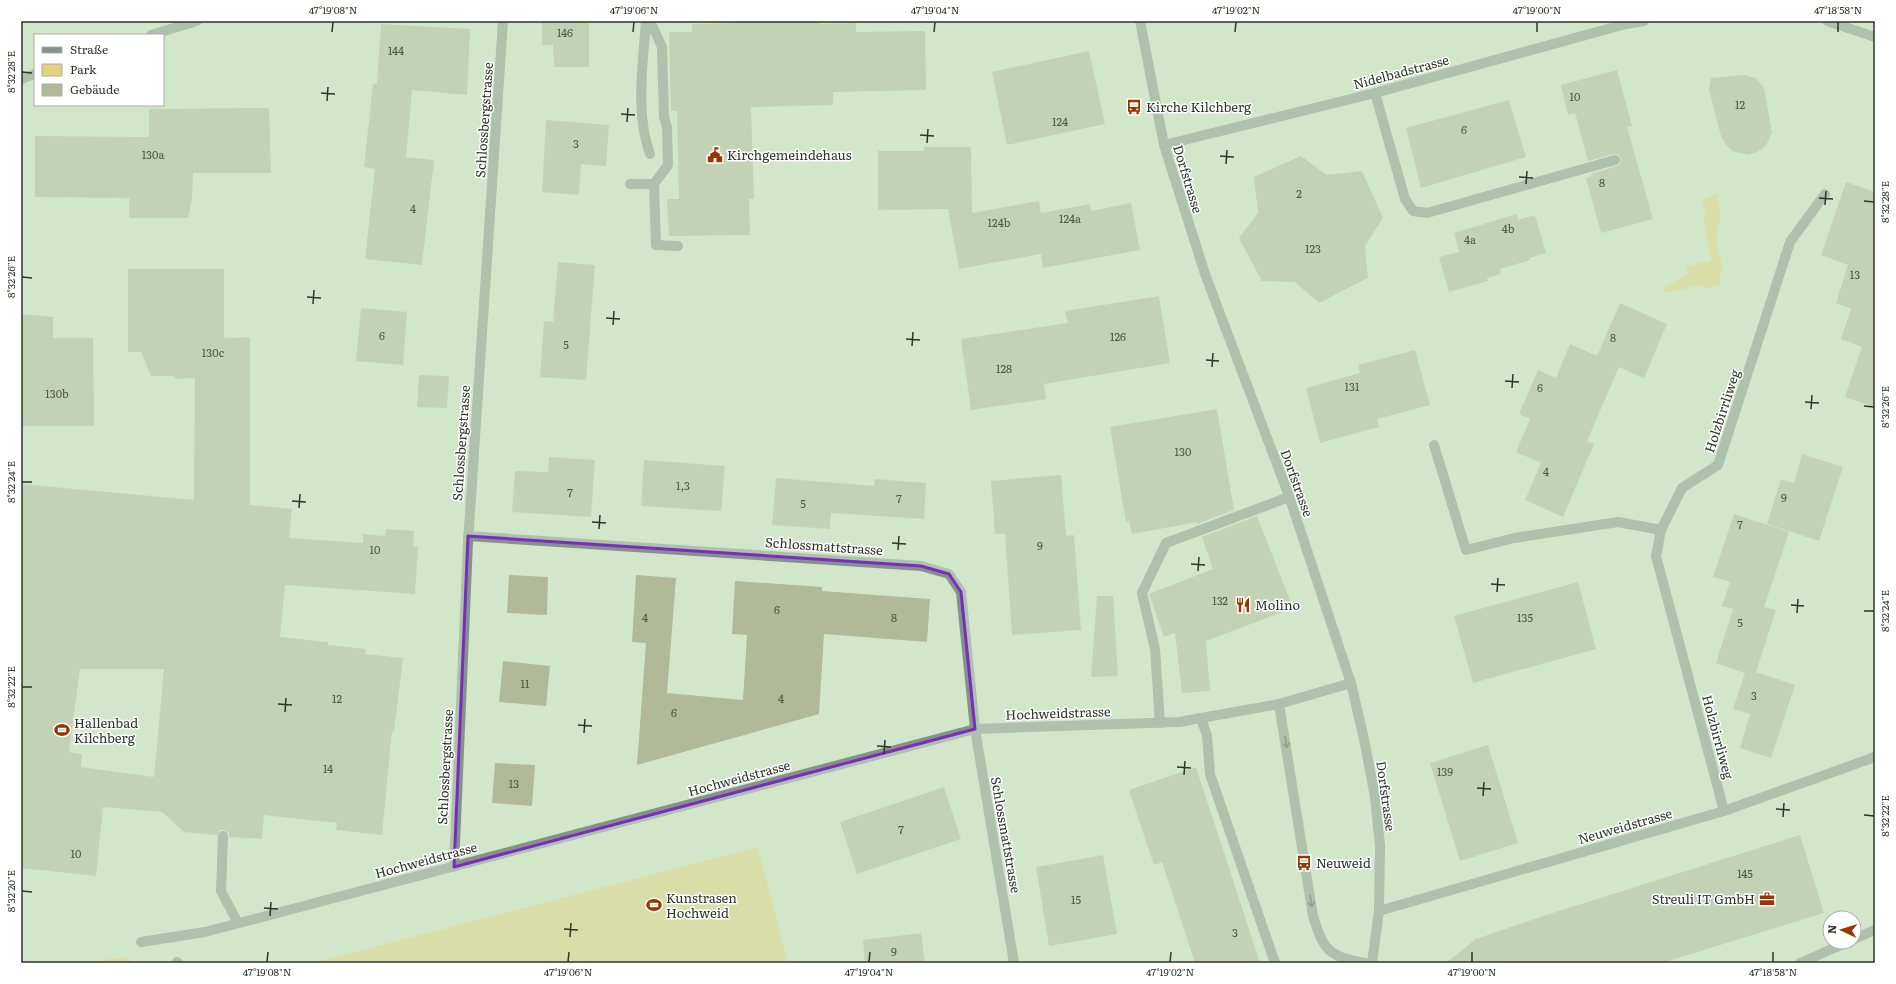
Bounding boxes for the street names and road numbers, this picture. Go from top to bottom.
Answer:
street label: Nidelbadstrasse [1351,50,1451,93]
street label: Schlossbergstrasse [470,61,497,178]
street label: Dorfstrasse [1169,142,1208,216]
street label: Holzbirrliweg [1699,366,1744,455]
street label: Schlossbergstrasse [447,384,474,501]
street label: Dorfstrasse [1276,446,1319,520]
street label: Schlossmattstrasse [765,532,884,559]
street label: Holzbirrliweg [1698,693,1739,782]
street label: Hochweidstrasse [1005,701,1111,724]
street label: Schlossbergstrasse [432,708,457,825]
street label: Hochweidstrasse [686,755,792,800]
street label: Dorfstrasse [1372,760,1401,833]
street label: Schlossmattstrasse [987,775,1026,895]
street label: Neuweidstrasse [1576,803,1674,848]
street label: Hochweidstrasse [373,837,479,882]

